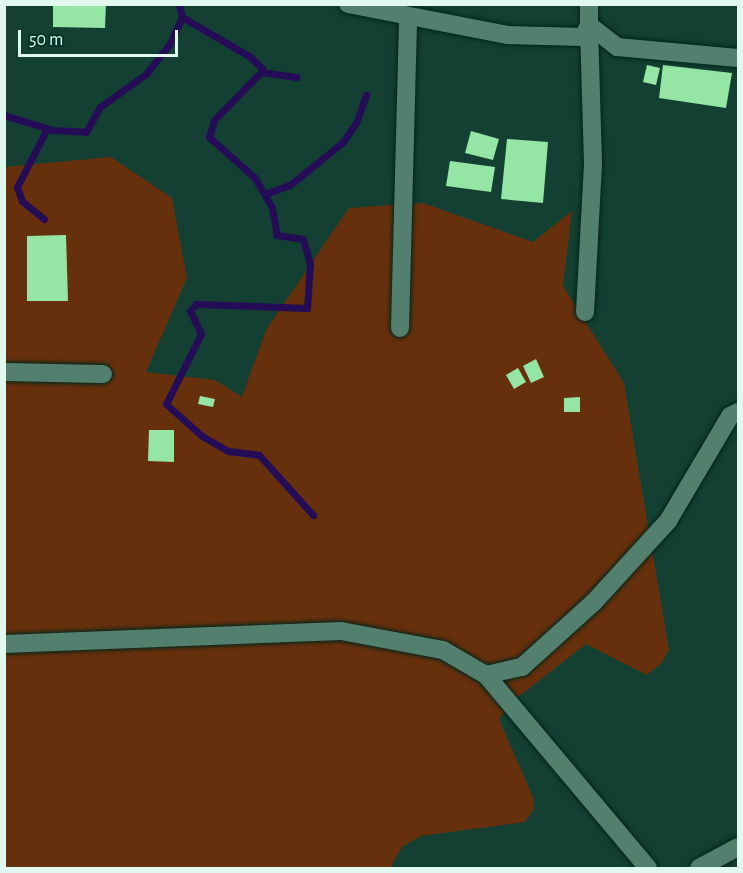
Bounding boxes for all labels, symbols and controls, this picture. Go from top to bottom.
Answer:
scale bar [21,18,182,56]
text: 50 m [29,31,63,49]

